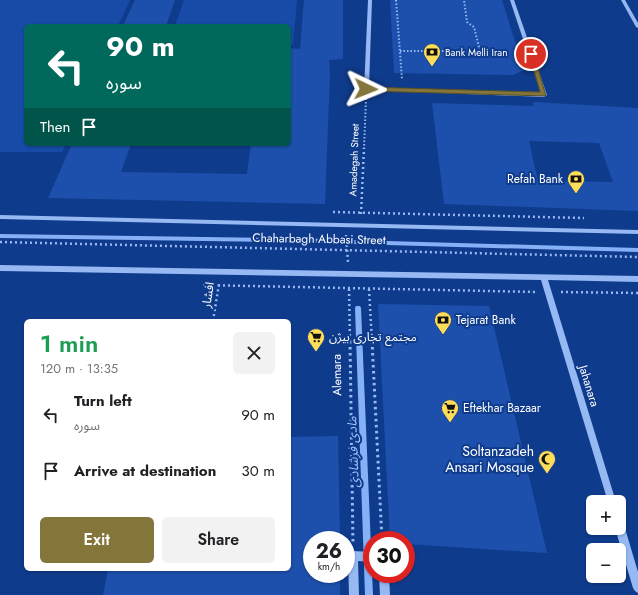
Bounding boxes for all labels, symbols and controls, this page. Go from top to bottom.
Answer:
text: 90 m [106,26,175,67]
pin [514,37,548,71]
icon: left [40,40,92,92]
bank icon: Bank Melli Iran [422,42,442,67]
icon: arrive [520,43,542,65]
place label: Bank Melli Iran [445,45,507,60]
position arrow [345,68,387,110]
text: سوره [106,70,142,96]
text: Then [40,116,70,138]
icon: arrive [78,116,100,138]
street label: Amadegah Street [345,123,363,197]
bank icon: Refah Bank [566,169,586,194]
place label: Refah Bank [507,170,564,188]
street label: Chaharbagh Abbasi Street [252,229,386,249]
street label: افشار [197,280,219,310]
bank icon: Tejarat Bank [433,310,453,335]
place label: Tejarat Bank [456,311,516,329]
text: 1 min [40,326,98,361]
supermarket icon: مجتمع تجاری بیژن [306,327,326,352]
place label: مجتمع تجاری بیژن [329,328,417,346]
button: close [233,332,275,374]
street label: Alemara [328,354,346,396]
text: 120 m · 13:35 [40,359,118,378]
street label: Jahanara [574,361,604,409]
text: Turn left [74,390,132,412]
supermarket icon: Eftekhar Bazaar [440,398,460,423]
place label: Eftekhar Bazaar [463,399,542,417]
icon: left [40,404,62,426]
text: 90 m [241,404,275,426]
text: سوره [74,416,100,435]
water label: مادی فرشادی [342,416,364,488]
place label: Soltanzadeh Ansari Mosque [445,441,534,477]
mosque icon: Soltanzadeh Ansari Mosque [537,449,557,474]
icon: arrive [40,460,62,482]
text: Arrive at destination [74,460,216,482]
text: 30 m [242,460,275,482]
map controls [586,495,626,583]
button: + [586,495,626,535]
button: Exit [40,517,154,563]
button: Share [162,517,275,563]
speed limit sign: 30 [363,531,415,583]
text: 26 [316,537,342,566]
button: − [586,543,626,583]
text: km/h [318,559,340,574]

